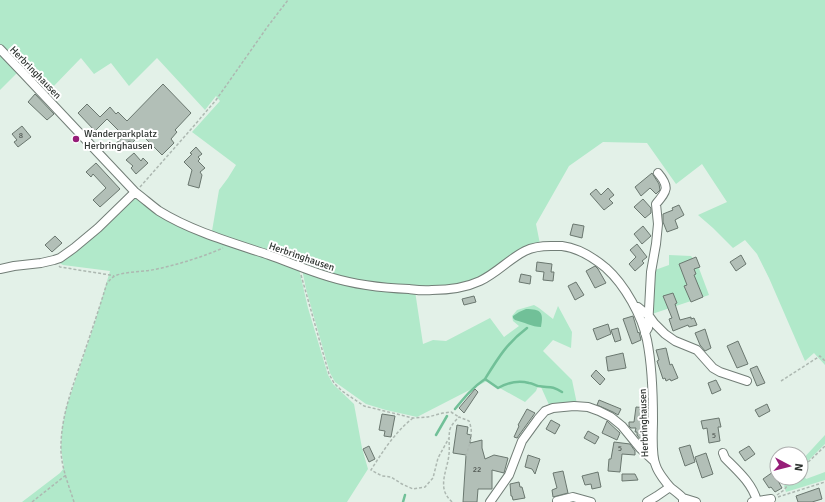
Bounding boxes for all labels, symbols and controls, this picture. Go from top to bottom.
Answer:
street label: Herbringhausen [7,44,64,102]
place label: Wanderparkplatz Herbringhausen [84,128,158,152]
house number: 8 [19,130,23,140]
marker: Wanderparkplatz Herbringhausen [71,134,81,144]
street label: Herbringhausen [267,240,336,274]
street label: Herbringhausen [637,388,651,458]
house number: 5 [712,430,716,440]
house number: 5 [618,443,622,453]
north arrow [769,446,809,486]
text: N [792,463,805,472]
house number: 22 [473,464,481,474]

